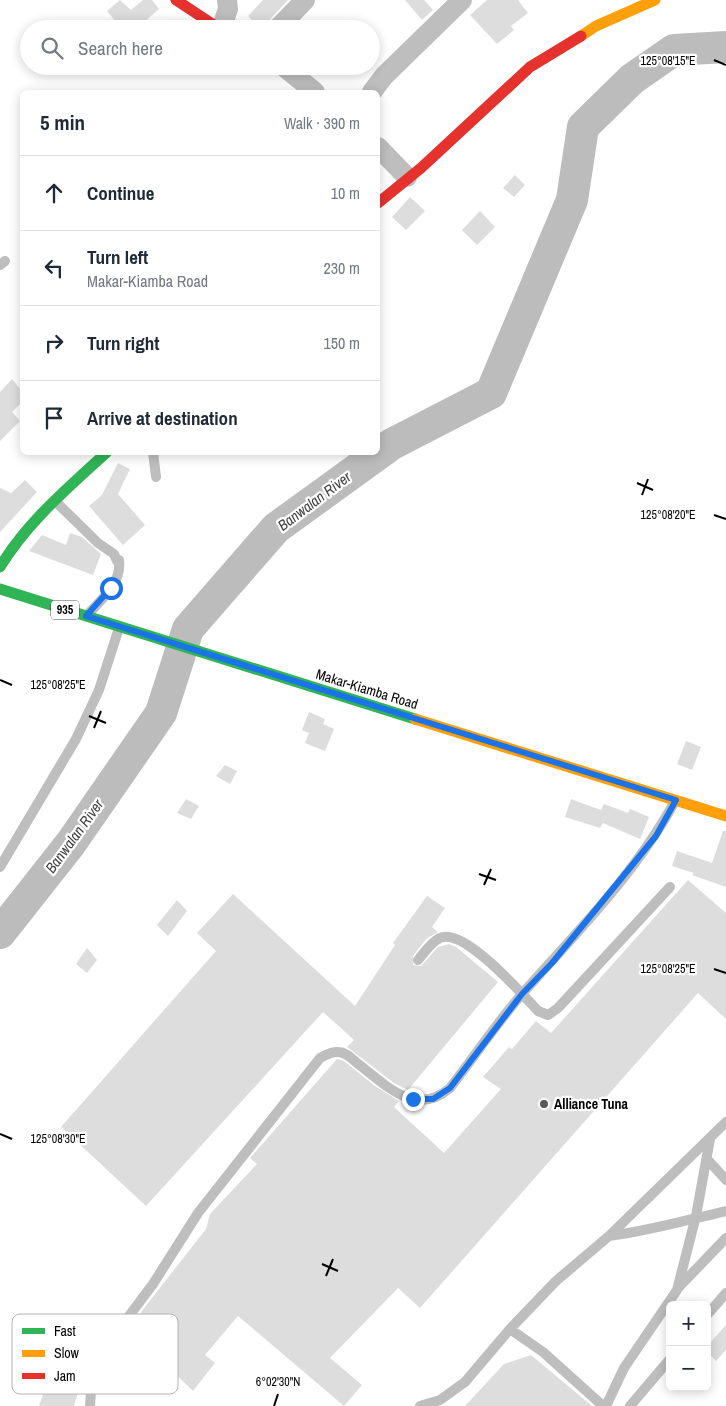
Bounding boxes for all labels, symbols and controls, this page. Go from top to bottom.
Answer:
search box [20,20,380,75]
icon: search [38,34,66,62]
text: Search here [78,35,163,61]
text: 125°08'15"E [640,53,696,69]
text: 5 min [40,108,85,137]
text: Walk · 390 m [284,112,360,134]
icon: ahead [40,179,68,207]
text: Continue [87,180,155,206]
text: 10 m [331,182,360,204]
text: Turn left [87,244,148,270]
icon: left [40,254,68,282]
text: 230 m [324,257,360,279]
text: Makar-Kiamba Road [87,270,208,292]
icon: right [40,329,68,357]
text: Turn right [87,330,159,356]
text: 150 m [324,332,360,354]
icon: arrive [40,404,68,432]
text: Arrive at destination [87,405,238,431]
water label: Banwalan River [273,466,356,536]
text: 125°08'20"E [640,507,696,523]
route start [100,577,123,600]
road number: 935 [51,600,79,620]
street label: Makar-Kiamba Road [314,665,420,713]
text: 125°08'25"E [30,677,86,693]
water label: Banwalan River [40,794,109,877]
text: 125°08'25"E [640,961,696,977]
route end [402,1088,425,1111]
place label: Alliance Tuna [554,1095,628,1113]
marker: Alliance Tuna [538,1098,550,1110]
text: 125°08'30"E [30,1131,86,1147]
map controls [666,1301,711,1391]
button: + [666,1301,711,1346]
legend [12,1314,178,1394]
text: Fast [54,1322,76,1340]
text: Slow [54,1344,80,1362]
button: − [666,1346,711,1391]
text: Jam [54,1367,76,1385]
text: 6°02'30"N [256,1374,300,1390]

